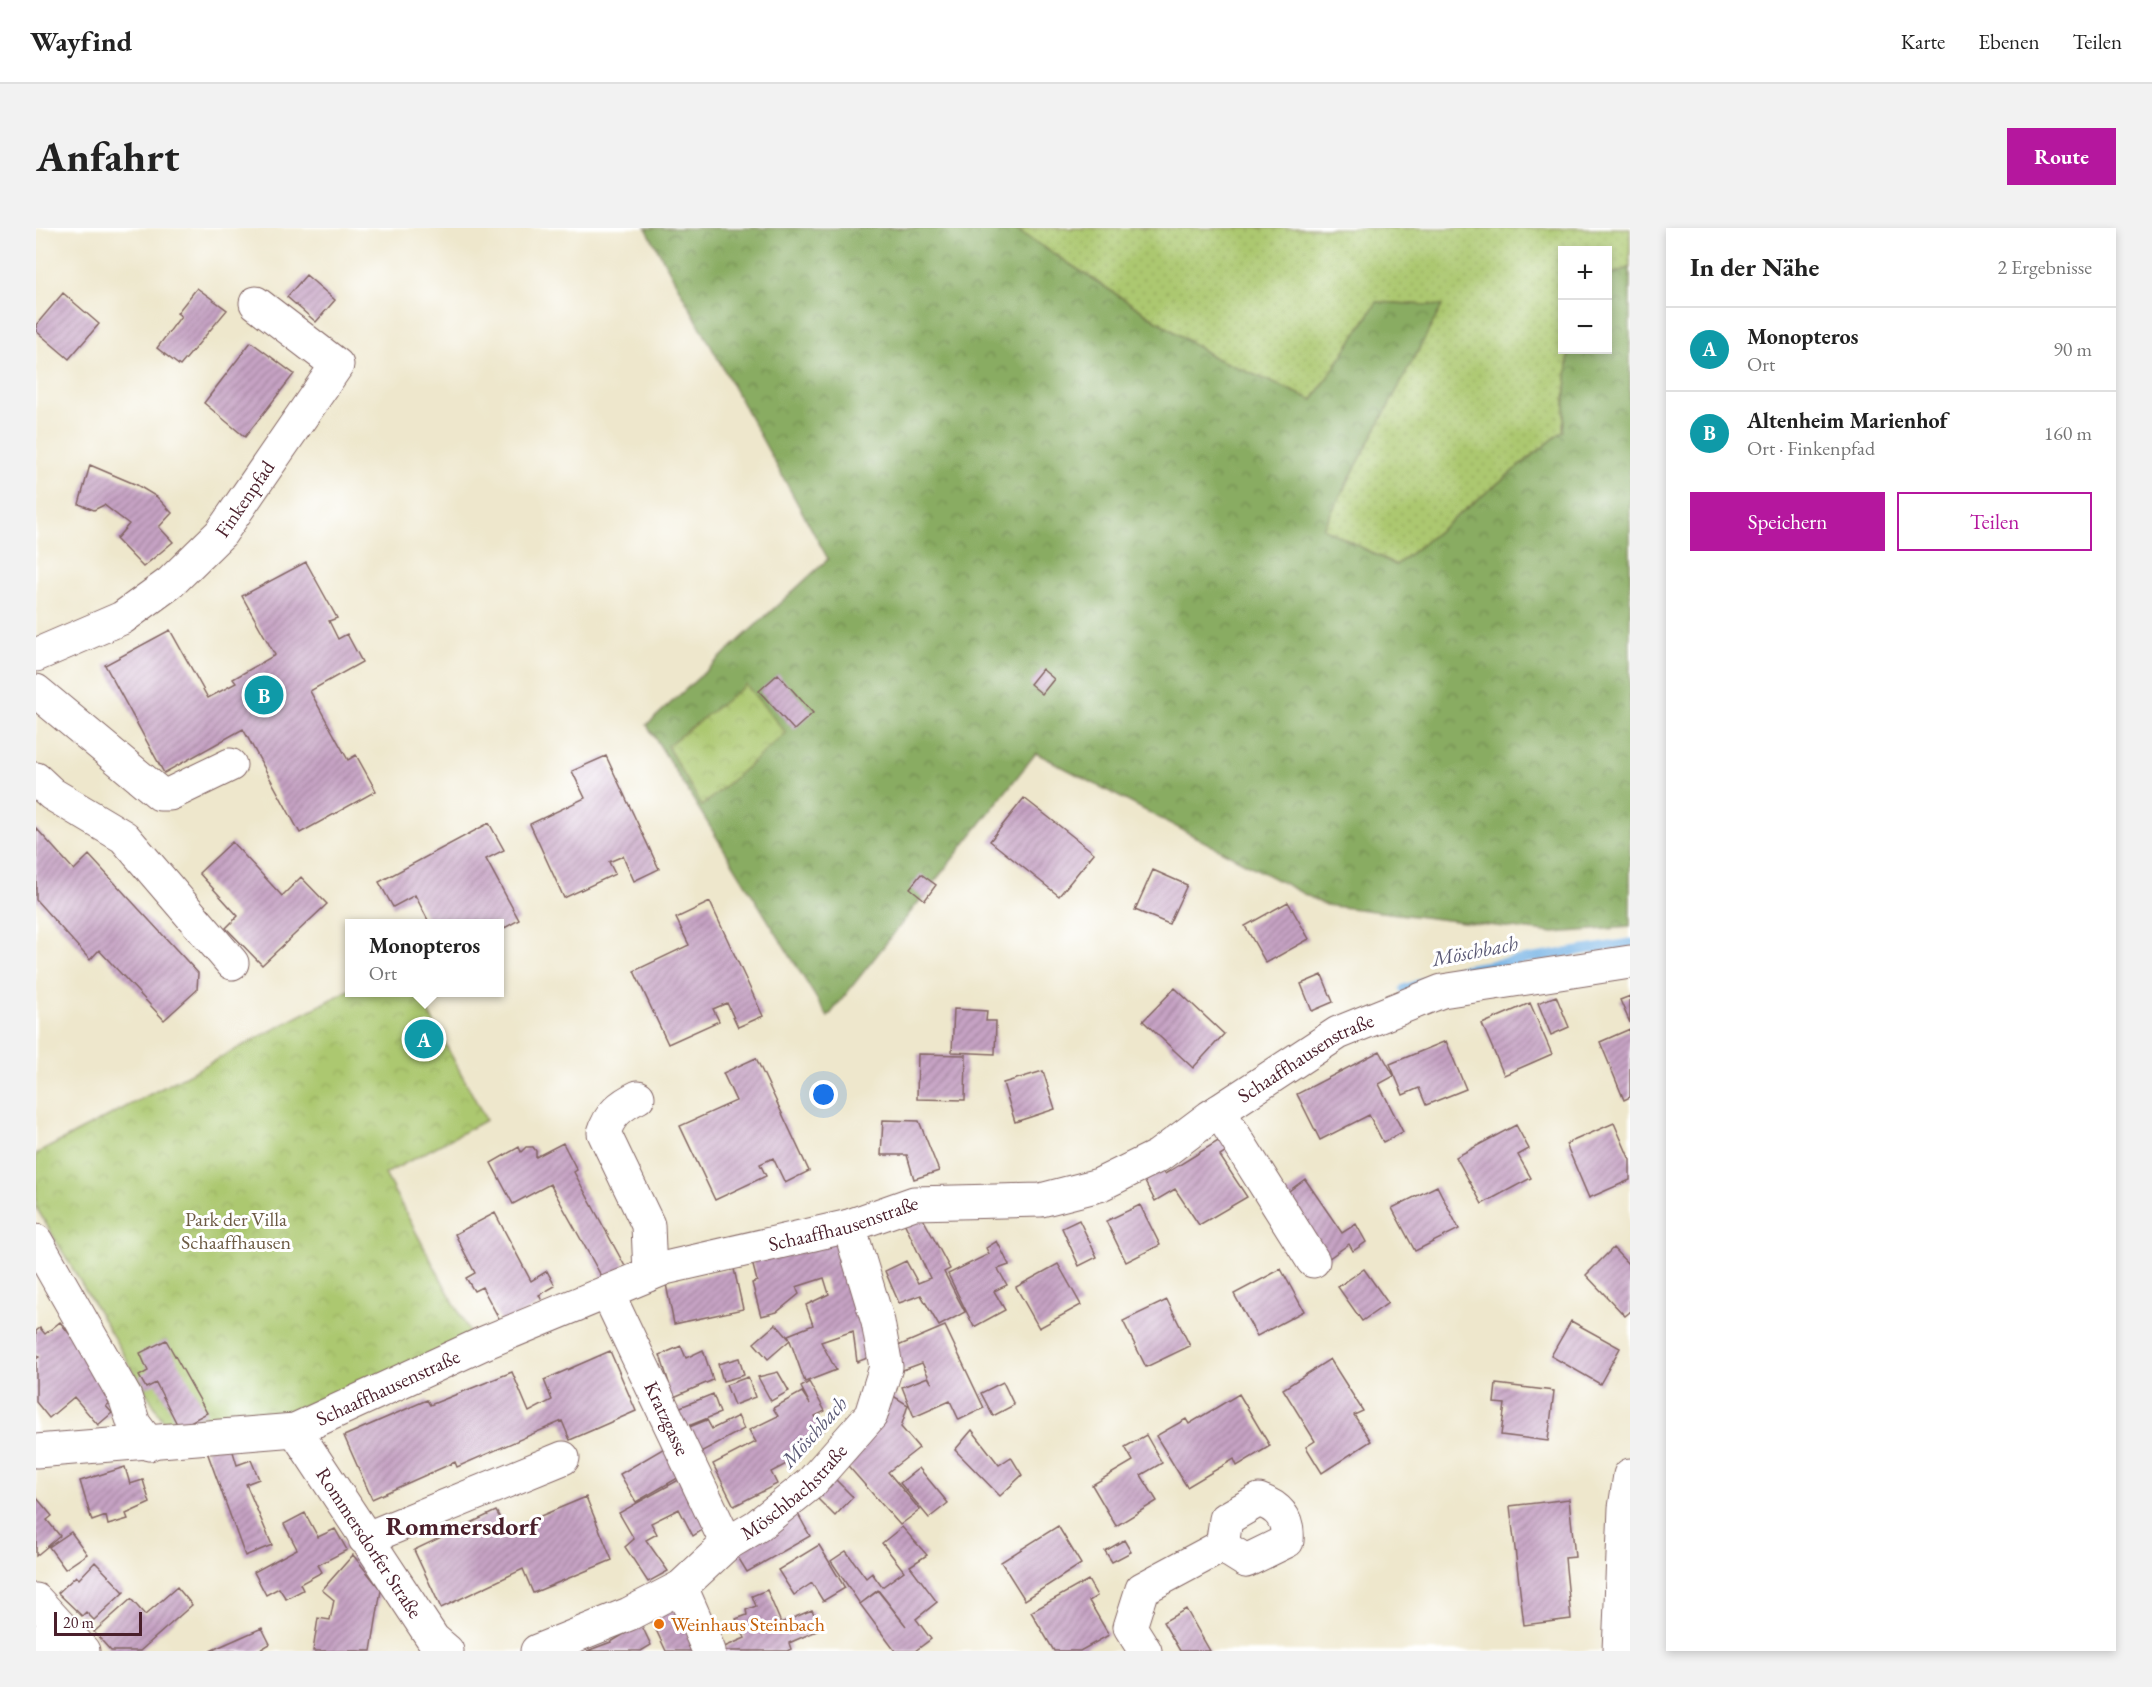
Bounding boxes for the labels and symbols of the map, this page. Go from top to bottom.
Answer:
street label: Finkenpfad [209,455,281,542]
pin: B [244,672,284,718]
water label: Möschbach [1428,929,1520,972]
street label: Schaaffhausenstraße [1232,1007,1378,1109]
pin: A [404,1016,444,1062]
your location [809,1080,838,1109]
street label: Schaaffhausenstraße [766,1190,919,1257]
park label: Park der Villa Schaaffhausen [181,1206,291,1255]
street label: Schaaffhausenstraße [312,1343,464,1432]
street label: Kratzgasse [638,1377,696,1460]
water label: Möschbach [773,1390,853,1474]
street label: Möschbachstraße [736,1438,853,1546]
street label: Rommersdorfer Straße [310,1462,429,1623]
district label: Rommersdorf [386,1509,542,1543]
scale bar [54,1609,142,1636]
place label: Weinhaus Steinbach [671,1611,825,1637]
marker: Weinhaus Steinbach [652,1617,666,1631]

